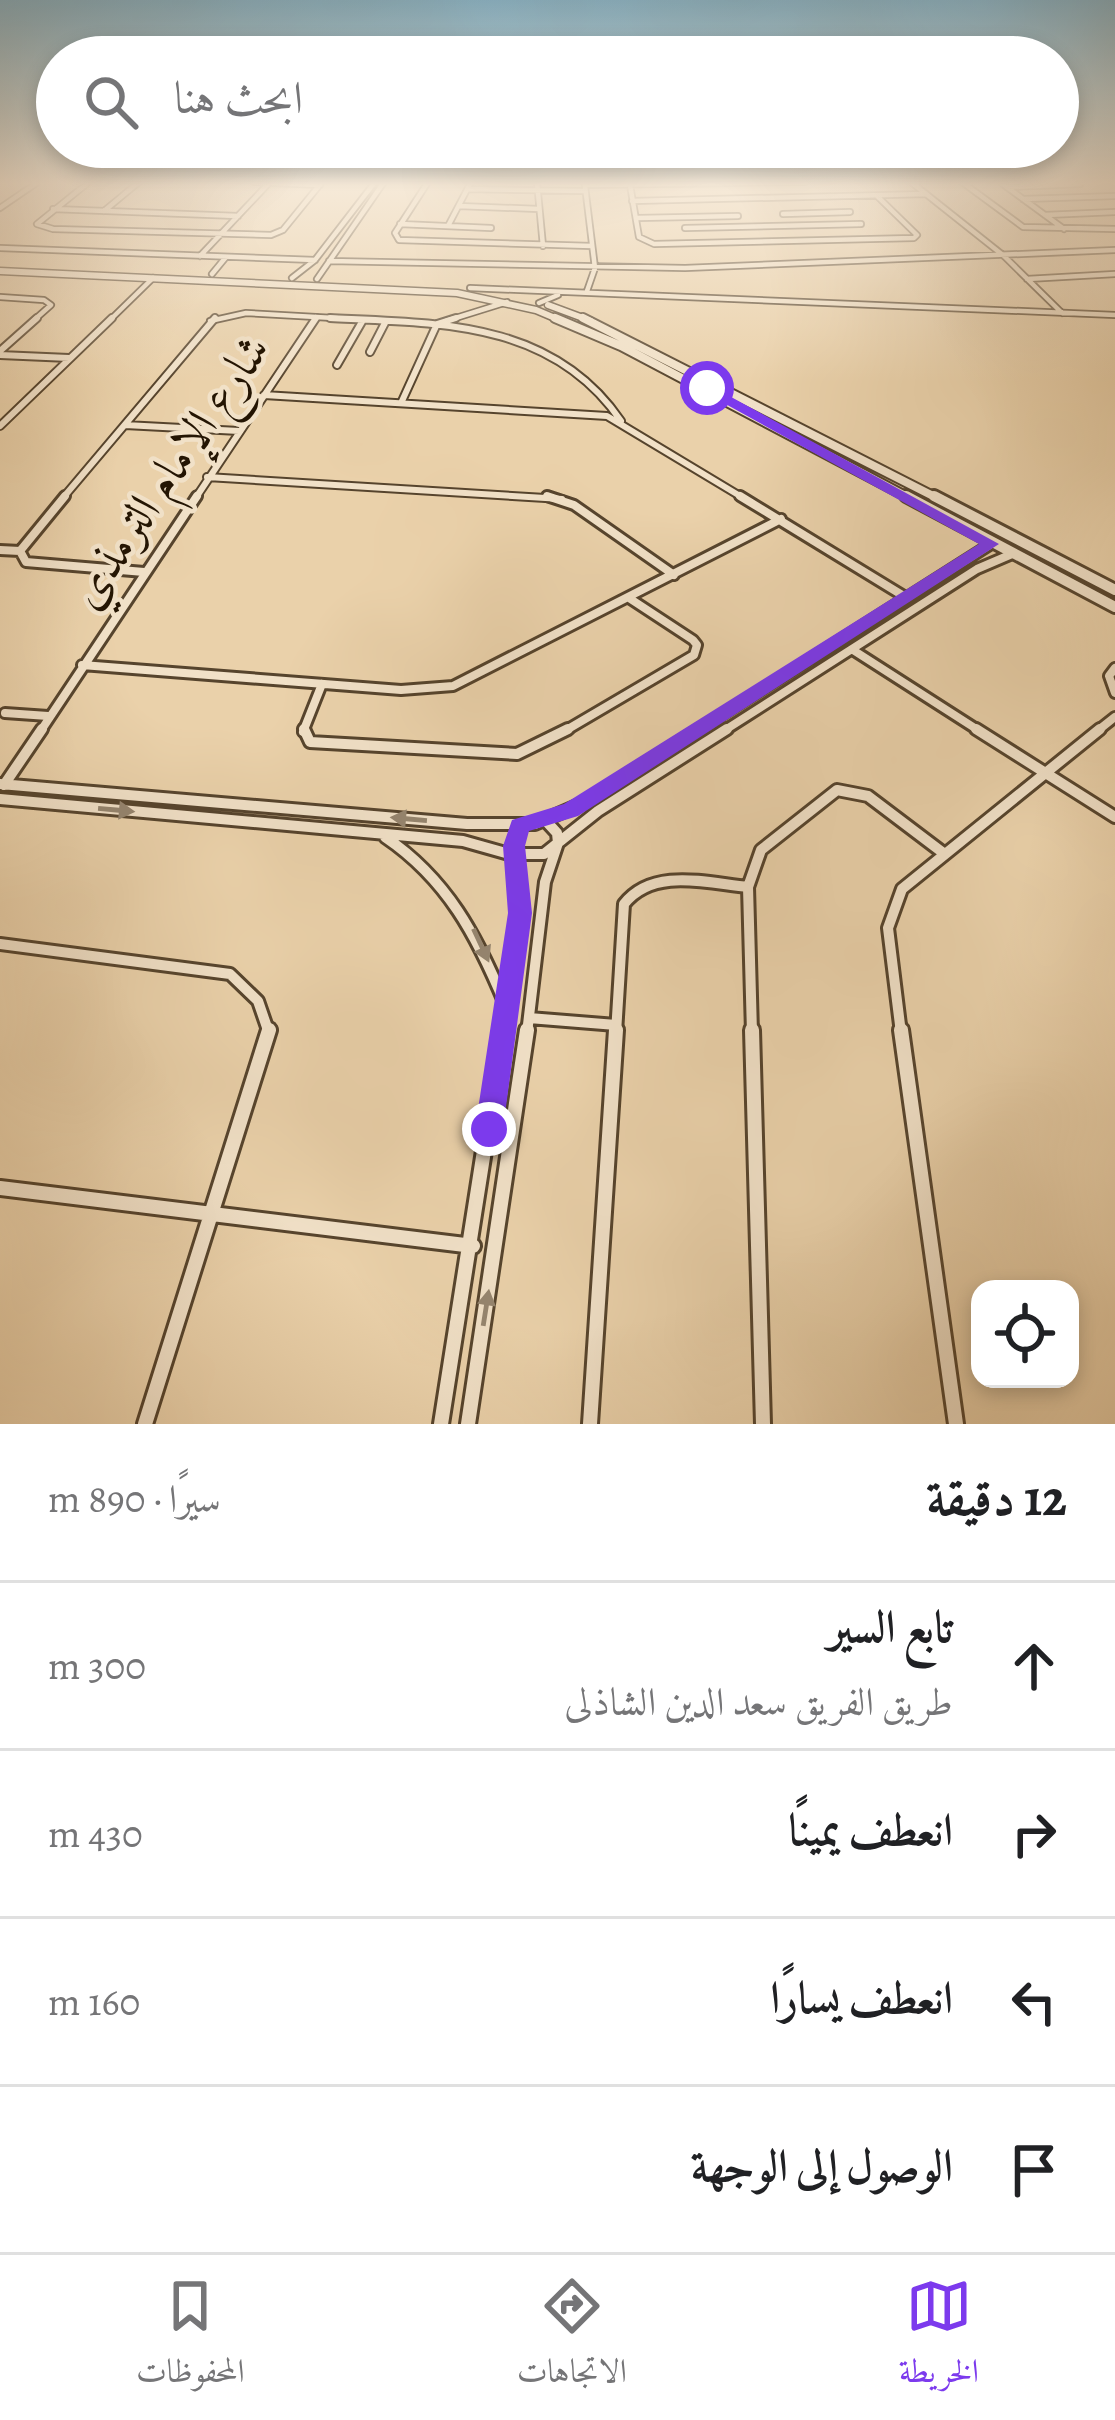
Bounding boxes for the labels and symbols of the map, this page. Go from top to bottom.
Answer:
street label: شارع الإمام الترمذي [53,321,292,626]
route start [680,361,734,415]
one-way arrow [98,801,136,820]
one-way arrow [389,809,427,828]
one-way arrow [471,928,491,963]
route end [462,1102,516,1156]
one-way arrow [477,1289,495,1327]

